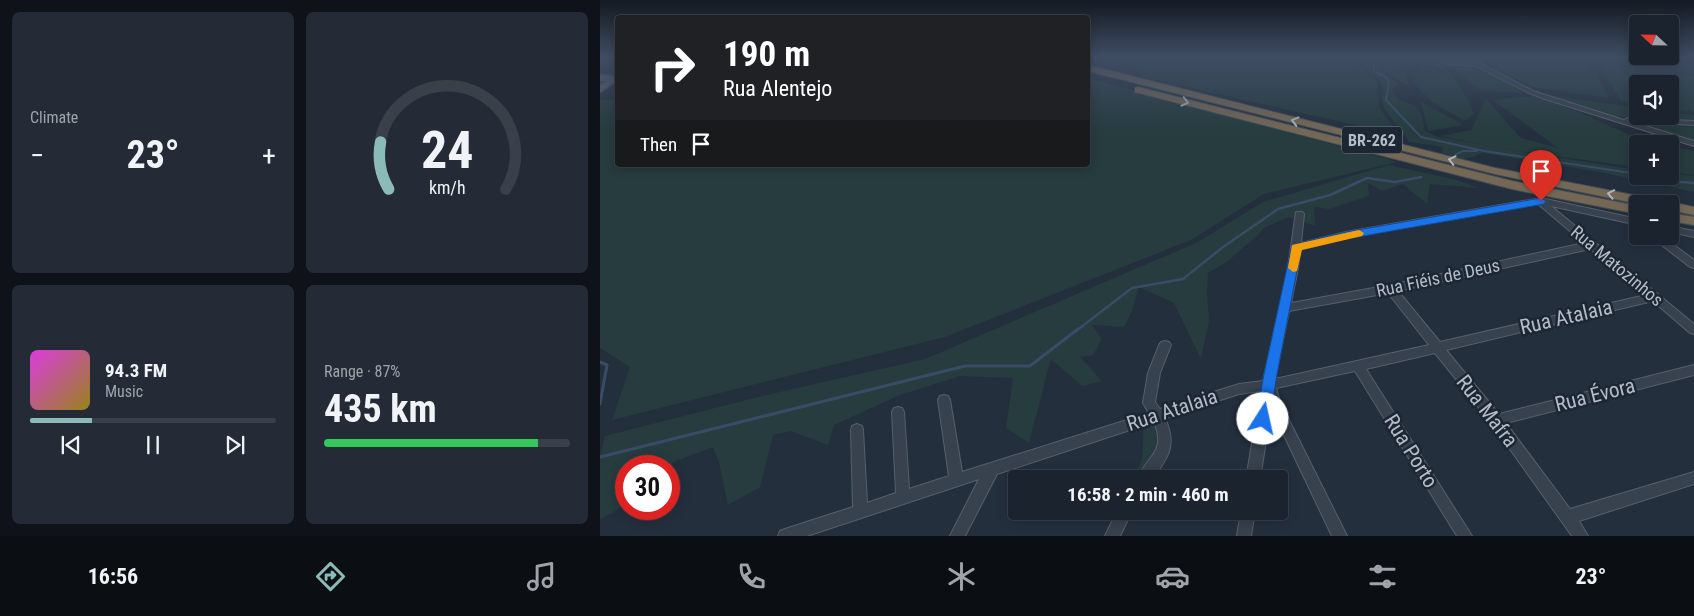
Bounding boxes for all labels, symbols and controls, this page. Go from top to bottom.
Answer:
north arrow [1629,15,1679,65]
map controls [1629,15,1679,245]
text: 190 m [723,34,810,75]
icon: right [640,35,705,100]
button: sound [1629,75,1679,125]
text: Rua Alentejo [723,76,832,101]
one-way arrow [1181,97,1189,107]
text: Climate [30,108,78,127]
one-way arrow [1291,116,1299,126]
text: 24 [421,120,473,181]
road number: BR-262 [1342,126,1402,154]
icon: arrive [687,130,715,158]
text: 23° [126,133,180,177]
text: Then [640,133,677,156]
button: + [1629,135,1679,185]
text: − [30,139,44,172]
text: + [262,139,276,172]
pin [1520,150,1562,201]
one-way arrow [1448,155,1457,166]
icon: arrive [1527,157,1555,185]
text: km/h [429,177,465,198]
one-way arrow [1607,190,1616,200]
button: − [1629,195,1679,245]
street label: Rua Matozinhos [1567,221,1668,310]
street label: Rua Fiéis de Deus [1374,254,1502,301]
street label: Rua Atalaia [1517,295,1615,339]
text: 94.3 FM [105,359,167,382]
text: Range · 87% [324,362,400,381]
street label: Rua Mafra [1451,370,1523,452]
street label: Rua Évora [1552,373,1638,417]
text: Music [105,382,143,401]
street label: Rua Atalaia [1124,384,1220,436]
text: 435 km [324,387,437,431]
position arrow [1236,392,1288,444]
street label: Rua Porto [1379,410,1443,492]
icon: previous [57,431,85,459]
icon: pause [139,431,167,459]
icon: next [221,431,249,459]
speed limit sign: 30 [615,455,680,520]
text: 16:58 · 2 min · 460 m [1067,483,1229,506]
icon: directions [313,559,348,594]
icon: music [524,559,559,594]
icon: phone [734,559,769,594]
icon: climate [944,559,979,594]
icon: car [1155,559,1190,594]
icon: filters [1365,559,1400,594]
text: 16:56 [88,564,138,589]
text: 23° [1575,564,1606,589]

